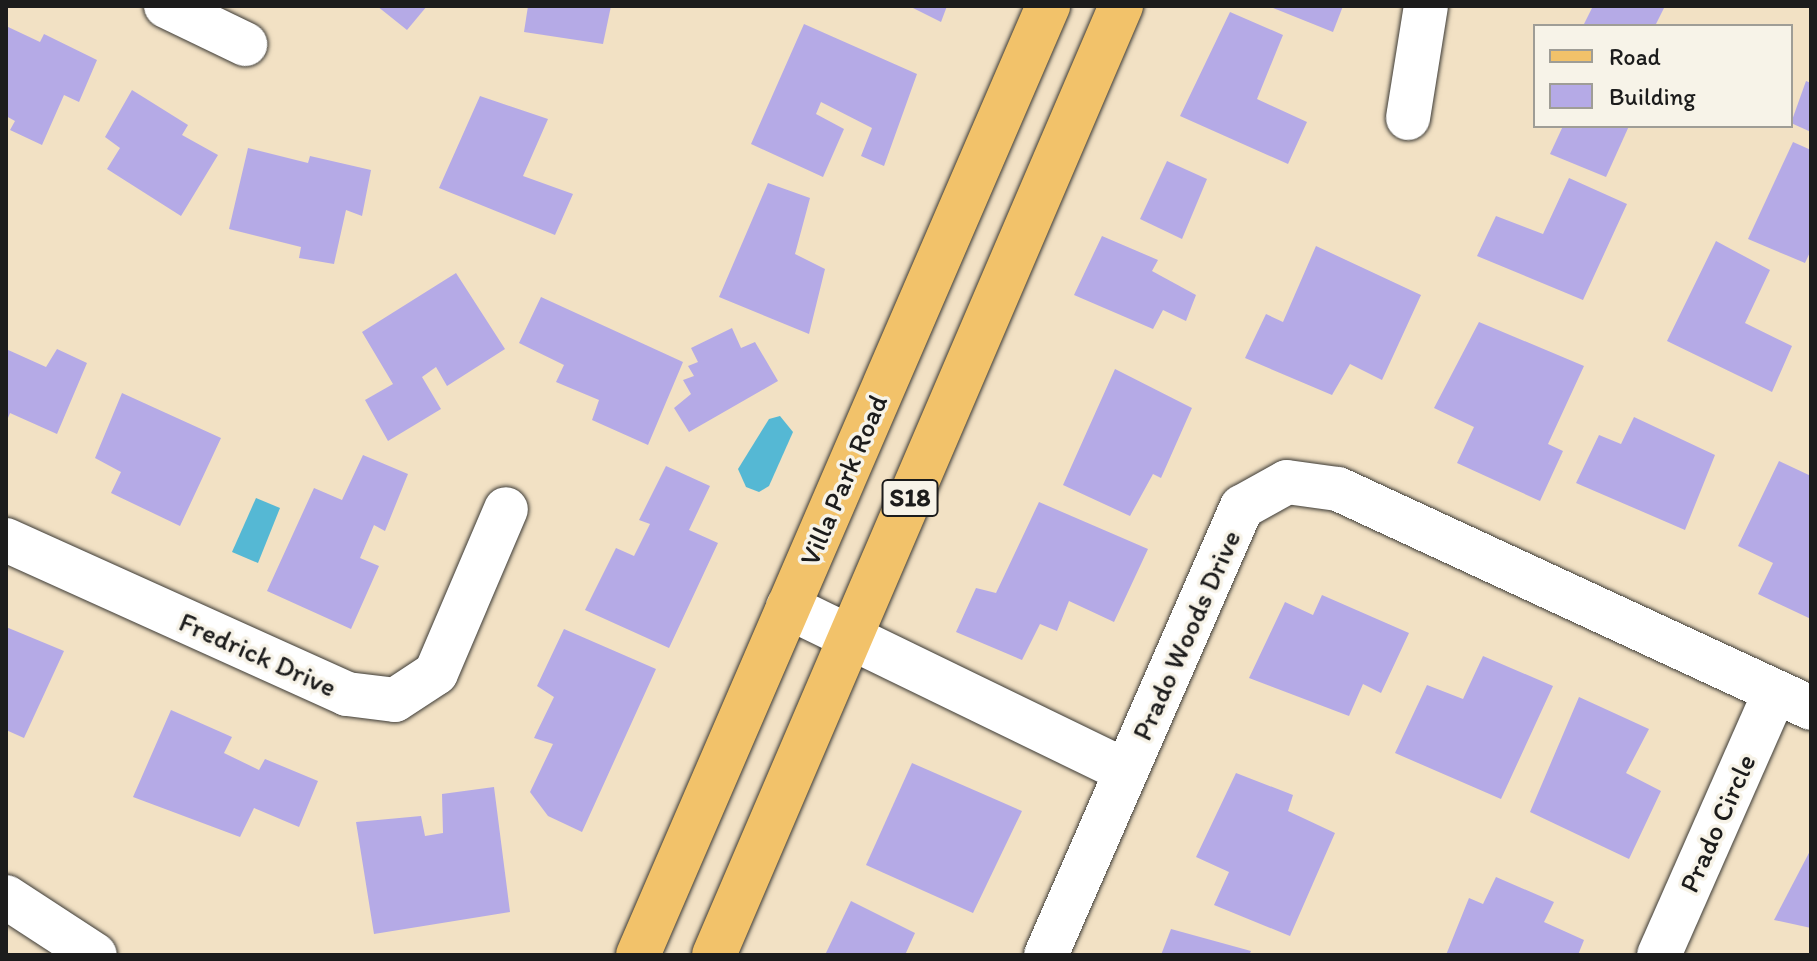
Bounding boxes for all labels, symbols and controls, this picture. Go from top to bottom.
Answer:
legend [1533,24,1793,128]
text: Road [1609,42,1661,71]
text: Building [1609,82,1696,111]
street label: Villa Park Road [792,390,894,570]
road number: S18 [880,476,940,520]
street label: Prado Woods Drive [1125,525,1247,745]
street label: Fredrick Drive [174,604,342,704]
street label: Prado Circle [1672,749,1762,897]

